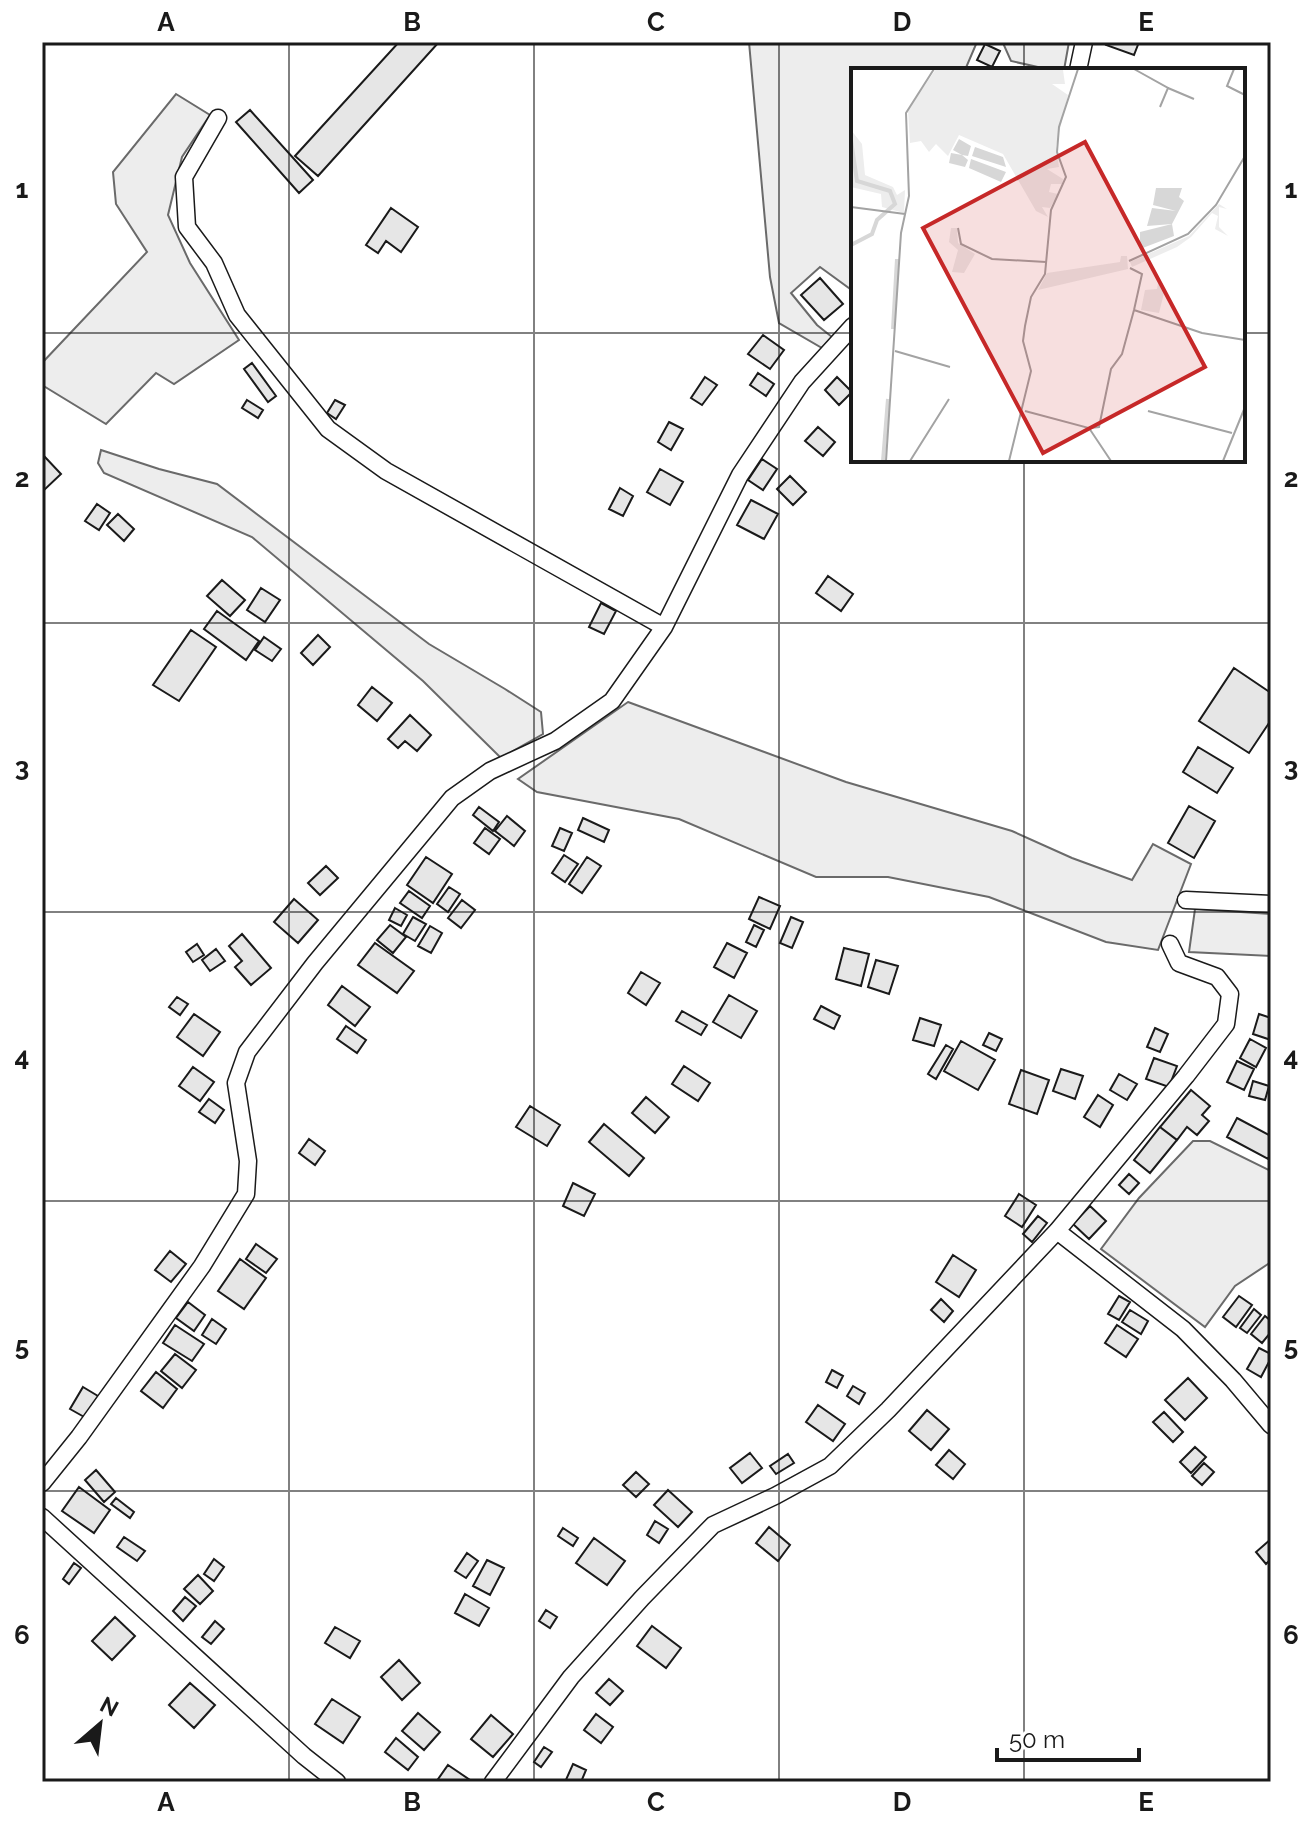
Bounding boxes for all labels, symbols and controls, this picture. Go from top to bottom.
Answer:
text: A [157,7,175,37]
text: B [403,7,421,37]
text: C [647,7,665,37]
text: D [893,7,911,37]
text: E [1138,7,1154,37]
inset map [851,68,1245,462]
text: 1 [16,174,29,204]
text: 1 [1285,174,1298,204]
text: 2 [15,463,29,493]
text: 2 [1284,463,1298,493]
text: 3 [15,752,29,782]
text: 3 [1284,752,1298,782]
text: 4 [15,1042,29,1072]
text: 4 [1284,1042,1298,1072]
text: 5 [15,1331,29,1361]
text: 5 [1284,1331,1298,1361]
text: 6 [14,1620,30,1650]
text: 6 [1283,1620,1299,1650]
north arrow [60,1684,140,1764]
text: N [96,1691,123,1722]
scale bar [997,1712,1139,1762]
text: 50 m [1009,1725,1065,1754]
text: A [157,1787,175,1817]
text: B [403,1787,421,1817]
text: C [647,1787,665,1817]
text: D [893,1787,911,1817]
text: E [1138,1787,1154,1817]

